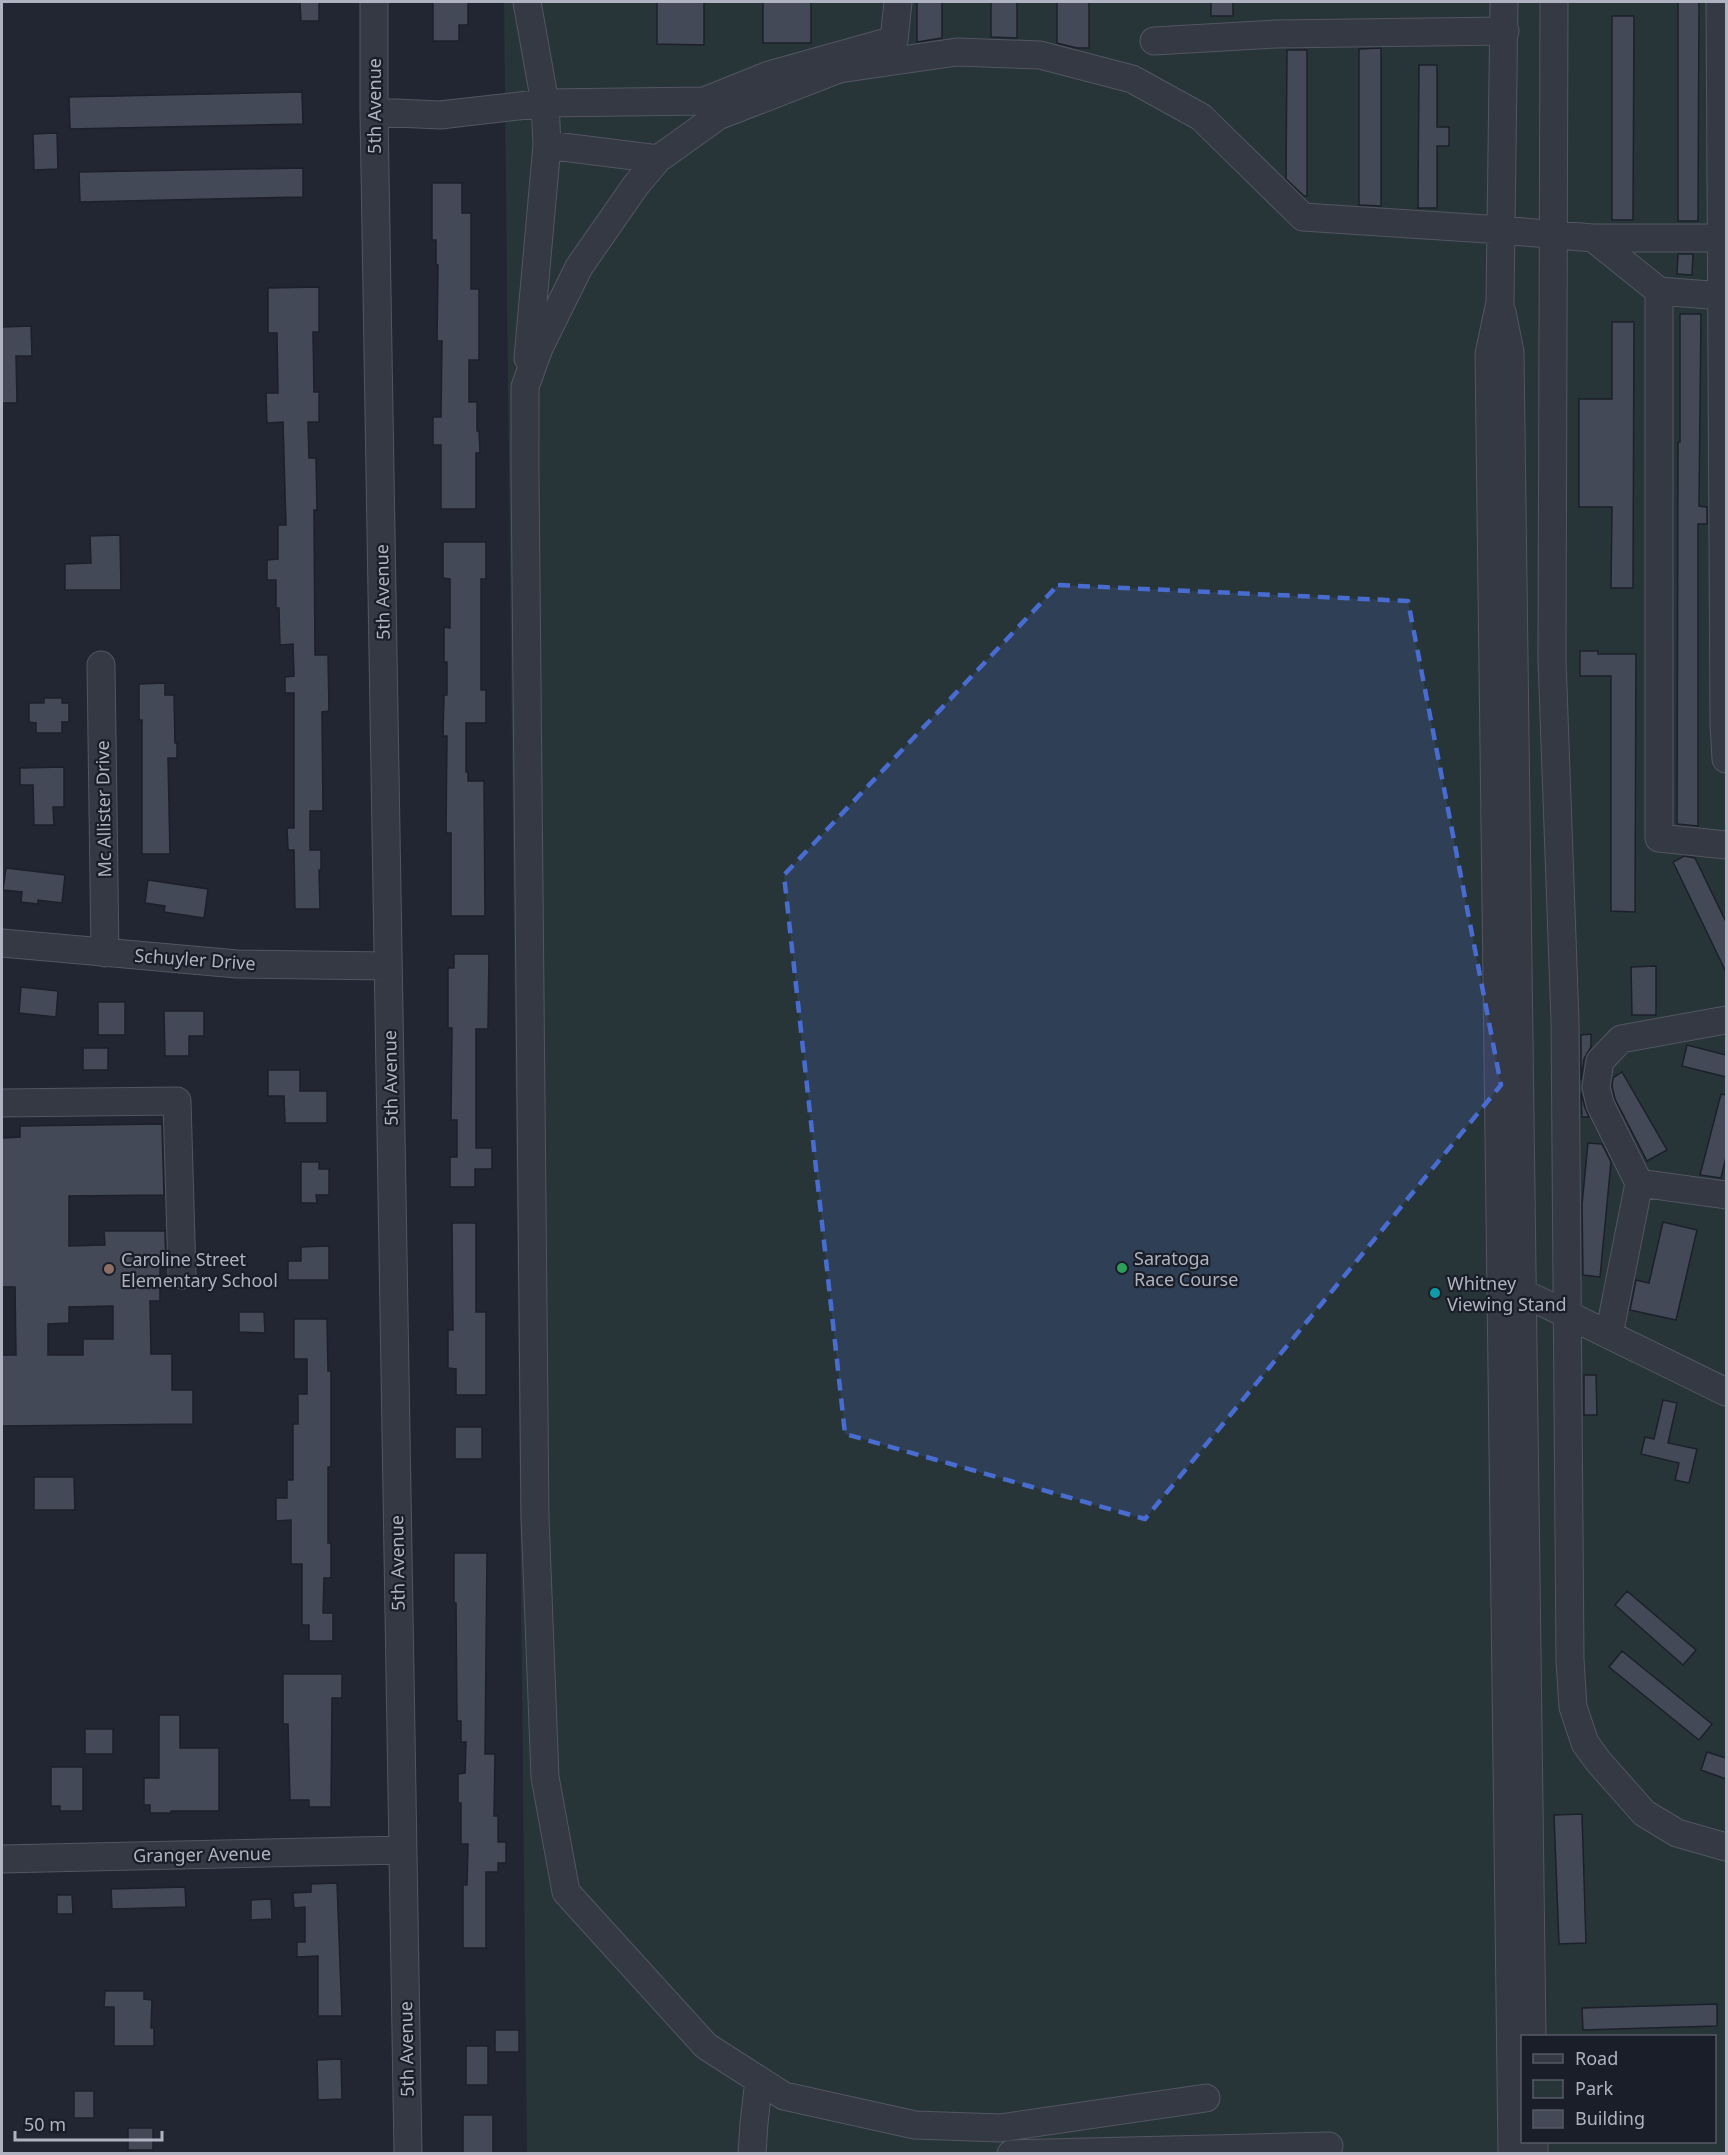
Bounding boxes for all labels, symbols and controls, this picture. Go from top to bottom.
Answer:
street label: 5th Avenue [362,58,386,154]
street label: 5th Avenue [369,544,395,640]
street label: Mc Allister Drive [90,740,116,878]
street label: Schuyler Drive [134,943,256,975]
street label: 5th Avenue [377,1030,403,1126]
place label: Saratoga Race Course [1134,1246,1238,1291]
place label: Caroline Street Elementary School [121,1247,278,1292]
marker: Saratoga Race Course [1115,1261,1129,1275]
marker: Caroline Street Elementary School [102,1262,116,1276]
place label: Whitney Viewing Stand [1447,1271,1567,1316]
marker: Whitney Viewing Stand [1428,1286,1442,1300]
street label: 5th Avenue [384,1515,410,1611]
street label: Granger Avenue [133,1841,271,1867]
street label: 5th Avenue [393,2001,419,2097]
legend [1521,2035,1716,2143]
text: Road [1575,2046,1618,2070]
text: Park [1575,2076,1613,2100]
scale bar [15,2104,162,2142]
text: Building [1575,2106,1645,2130]
text: 50 m [24,2112,66,2136]

